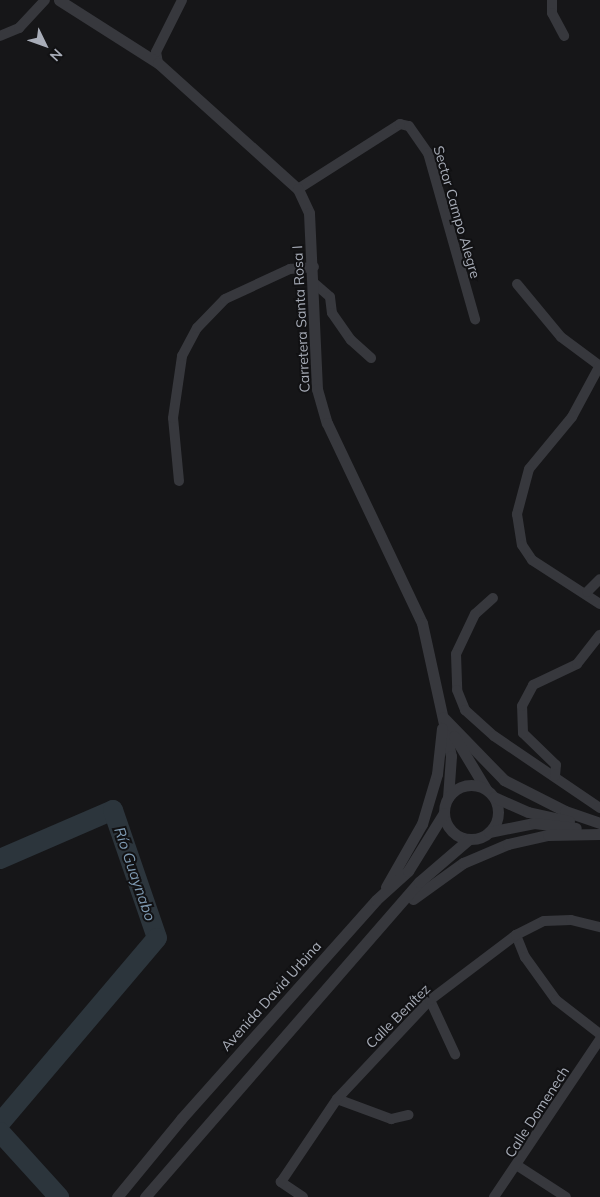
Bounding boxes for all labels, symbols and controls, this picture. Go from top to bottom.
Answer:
north arrow [20,20,70,70]
text: N [46,45,66,65]
street label: Sector Campo Alegre [430,144,484,280]
street label: Carretera Santa Rosa I [289,245,313,393]
water label: Río Guaynabo [110,825,160,923]
street label: Avenida David Urbina [217,938,325,1054]
street label: Calle Benítez [362,980,434,1052]
street label: Calle Domenech [501,1063,573,1161]

